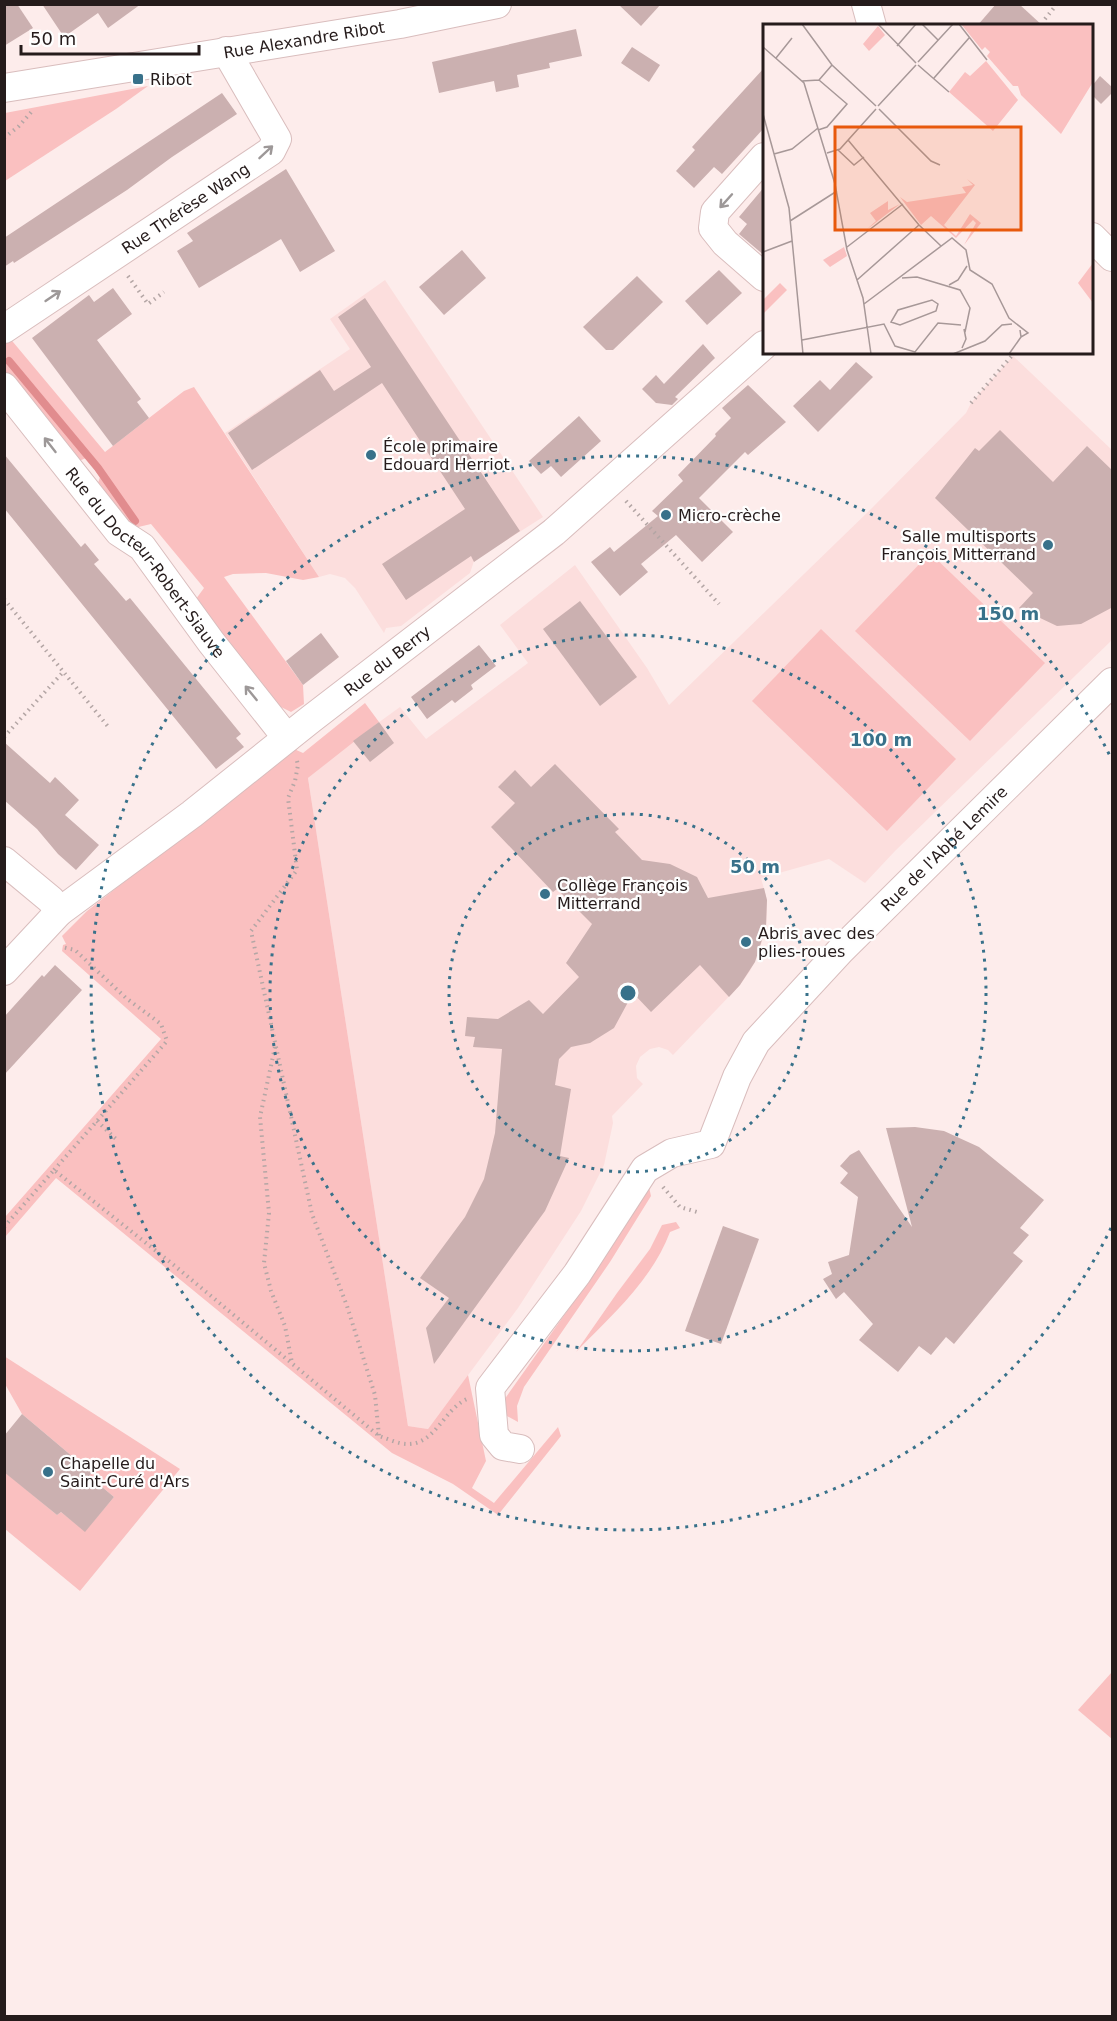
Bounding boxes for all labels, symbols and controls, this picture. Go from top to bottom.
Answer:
scale bar [21,18,200,56]
street label: Rue Alexandre Ribot [222,18,386,62]
inset map [763,24,1093,354]
text: 50 m [30,28,76,49]
place label: Ribot [150,70,192,89]
marker: Ribot [131,72,145,86]
one-way arrow [259,145,274,159]
street label: Rue Thérèse Wang [118,159,253,258]
one-way arrow [719,193,733,208]
one-way arrow [45,290,61,302]
one-way arrow [43,437,56,453]
place label: École primaire Edouard Herriot [383,437,510,474]
marker: École primaire Edouard Herriot [364,448,378,462]
street label: Rue du Docteur-Robert-Siauve [61,464,229,662]
place label: Micro-crèche [678,506,781,525]
marker: Micro-crèche [659,508,673,522]
place label: Salle multisports François Mitterrand [881,527,1036,564]
marker: Salle multisports François Mitterrand [1041,538,1055,552]
text: 150 m [977,603,1039,624]
street label: Rue du Berry [340,622,434,700]
one-way arrow [244,685,257,701]
text: 100 m [850,729,912,750]
street label: Rue de l'Abbé Lemire [877,782,1011,915]
text: 50 m [730,856,780,877]
place label: Collège François Mitterrand [557,876,688,913]
marker: Collège François Mitterrand [538,887,552,901]
place label: Abris avec des plies-roues [758,924,875,961]
marker: Abris avec des plies-roues [739,935,753,949]
centre of rings [618,983,638,1003]
place label: Chapelle du Saint-Curé d'Ars [60,1454,189,1491]
marker: Chapelle du Saint-Curé d'Ars [41,1465,55,1479]

